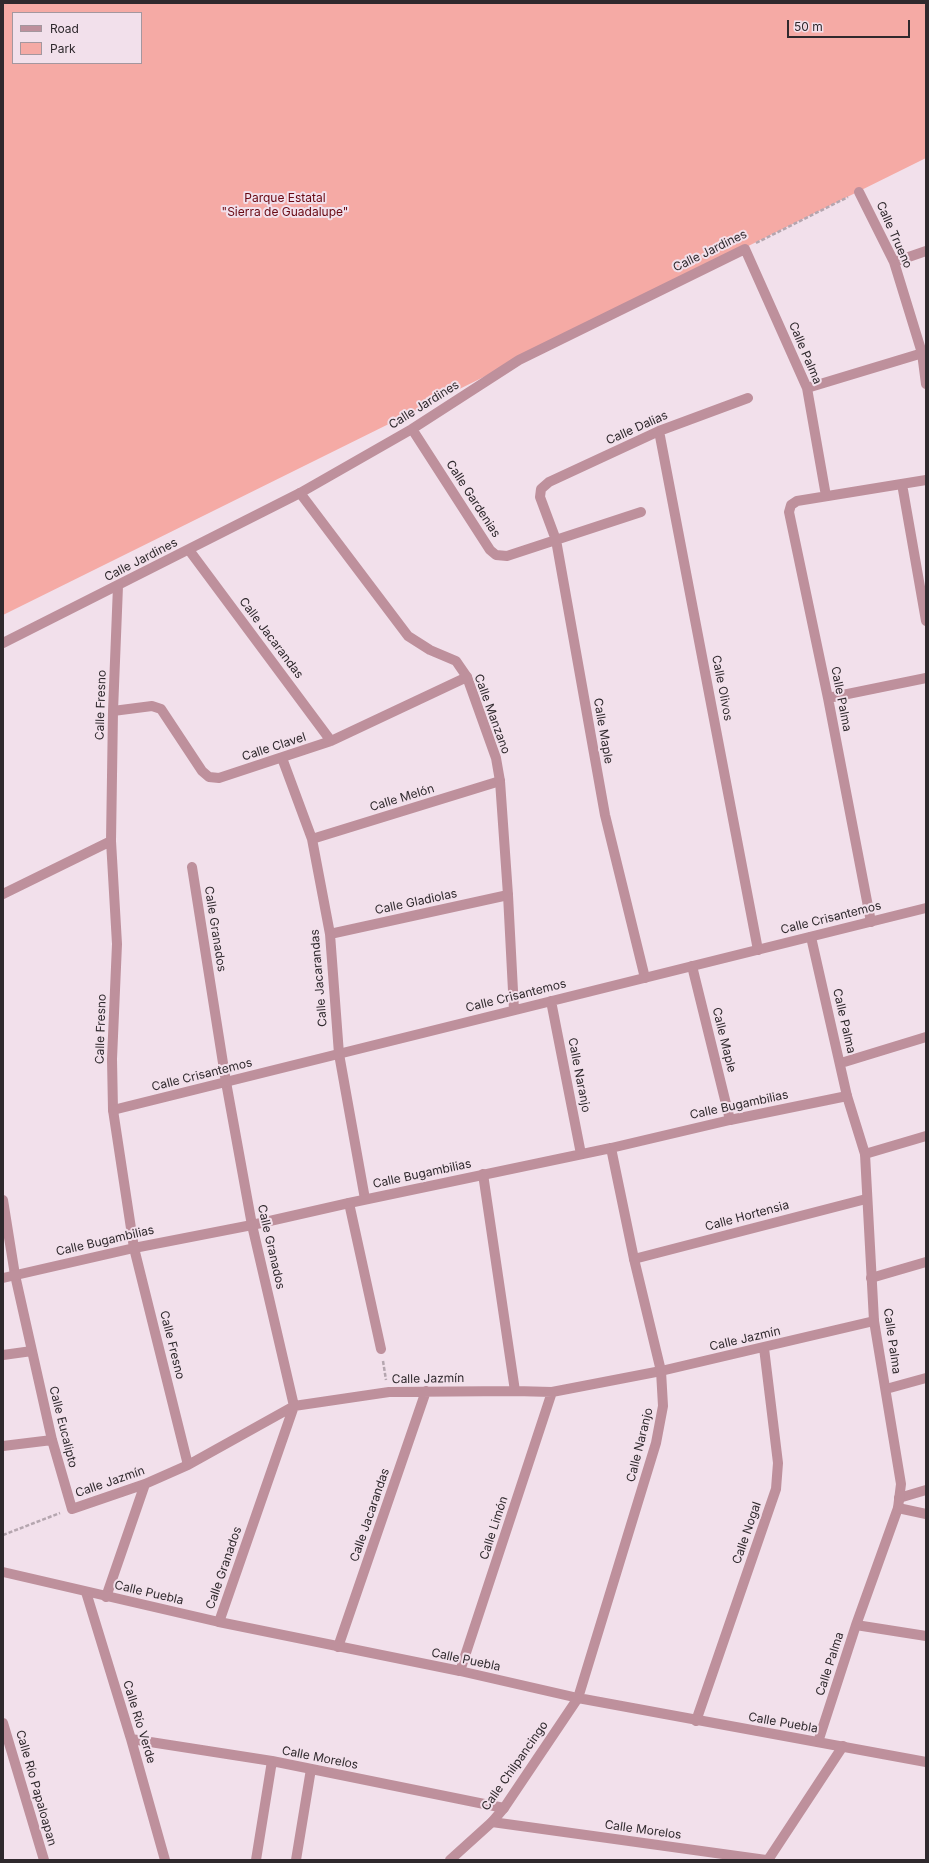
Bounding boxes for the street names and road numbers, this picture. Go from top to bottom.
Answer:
street label: Calle Trueno [873,199,915,271]
street label: Calle Jardines [671,227,749,275]
street label: Calle Palma [785,320,825,386]
street label: Calle Jardines [386,378,462,432]
street label: Calle Dalias [604,408,670,448]
street label: Calle Gardenias [443,458,503,540]
street label: Calle Jardines [102,535,180,585]
street label: Calle Jacarandas [236,595,306,681]
street label: Calle Olivos [709,654,735,722]
street label: Calle Palma [828,665,854,733]
street label: Calle Fresno [93,670,109,740]
street label: Calle Manzano [471,672,513,756]
street label: Calle Maple [590,697,616,765]
street label: Calle Clavel [240,730,308,764]
street label: Calle Melón [368,781,436,815]
street label: Calle Granados [201,885,229,973]
street label: Calle Gladiolas [374,886,458,918]
street label: Calle Crisantemos [779,899,883,937]
street label: Calle Jacarandas [308,929,330,1027]
street label: Calle Crisantemos [464,977,568,1015]
street label: Calle Palma [830,987,858,1055]
street label: Calle Fresno [93,994,109,1064]
street label: Calle Maple [709,1006,739,1074]
street label: Calle Naranjo [565,1036,593,1114]
street label: Calle Crisantemos [150,1056,254,1094]
street label: Calle Bugambilias [688,1088,790,1122]
street label: Calle Bugambilias [371,1157,473,1191]
street label: Calle Hortensia [703,1198,791,1234]
street label: Calle Granados [254,1203,288,1291]
street label: Calle Bugambilias [54,1223,156,1259]
street label: Calle Palma [880,1307,904,1375]
street label: Calle Fresno [157,1309,187,1381]
street label: Calle Jazmín [708,1324,782,1354]
street label: Calle Jazmín [392,1371,464,1387]
street label: Calle Eucalipto [46,1385,80,1469]
street label: Calle Naranjo [624,1406,656,1484]
street label: Calle Jazmín [73,1463,147,1501]
street label: Calle Jacarandas [347,1466,393,1564]
street label: Calle Limón [477,1494,511,1562]
street label: Calle Nogal [730,1500,764,1566]
street label: Calle Granados [203,1525,245,1611]
street label: Calle Puebla [113,1578,185,1608]
street label: Calle Palma [813,1630,847,1698]
street label: Calle Puebla [430,1646,502,1674]
street label: Calle Río Verde [120,1679,158,1765]
street label: Calle Puebla [747,1710,819,1736]
street label: Calle Chilpancingo [479,1718,551,1814]
street label: Calle Río Papaloapan [13,1728,59,1848]
street label: Calle Morelos [281,1744,359,1772]
street label: Calle Morelos [604,1817,682,1843]

